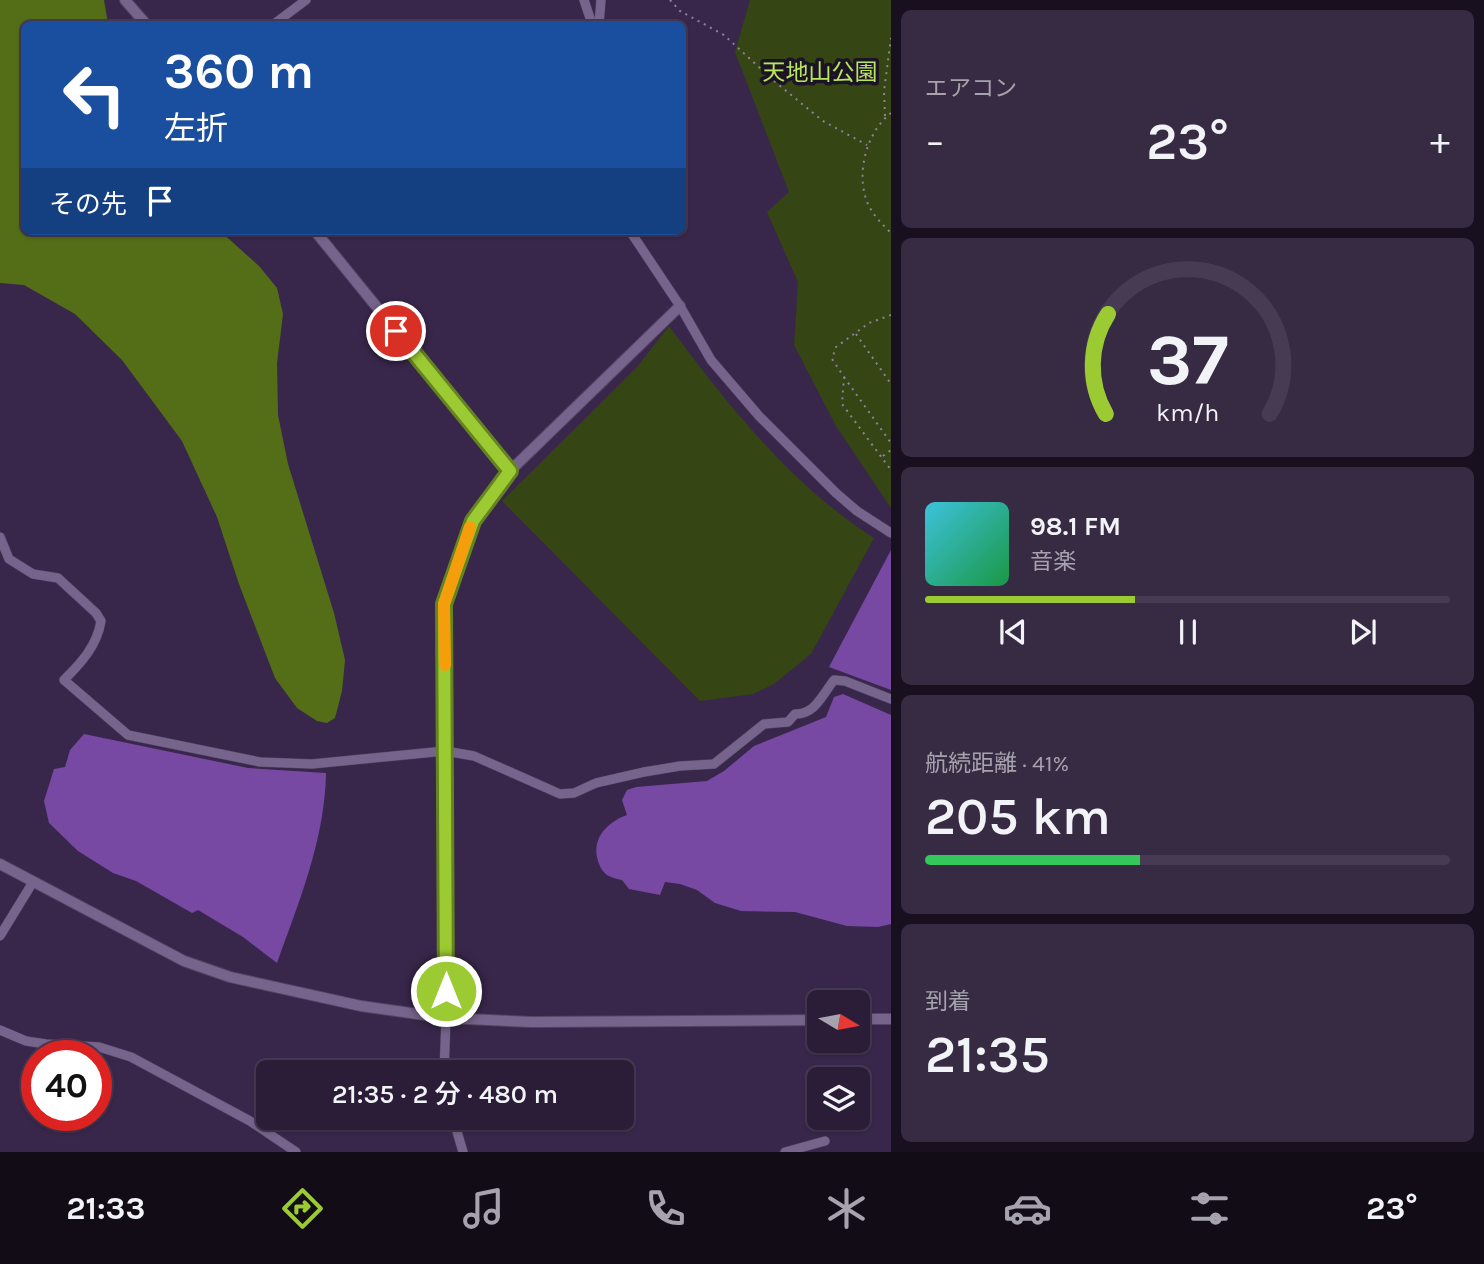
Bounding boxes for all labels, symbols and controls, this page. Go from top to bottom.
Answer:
text: 360 m [164,43,314,100]
icon: left [49,49,140,140]
park label: 天地山公園 [763,59,878,86]
text: エアコン [925,75,1017,102]
text: 左折 [164,110,228,147]
text: 23° [1146,111,1229,172]
text: − [925,119,945,164]
text: + [1430,119,1450,164]
icon: arrive [141,182,179,220]
text: その先 [49,189,127,220]
pin [366,301,426,361]
icon: arrive [377,312,415,350]
text: 37 [1147,317,1228,402]
text: km/h [1156,397,1219,426]
text: 98.1 FM [1030,511,1121,542]
text: 音楽 [1030,548,1076,575]
icon: previous [994,613,1032,651]
icon: pause [1169,613,1207,651]
icon: next [1344,613,1382,651]
text: 航続距離 · 41% [925,750,1069,777]
text: 205 km [925,786,1111,847]
position arrow [409,954,483,1028]
text: 到着 [925,988,971,1015]
north arrow [807,990,870,1054]
map controls [807,990,870,1130]
text: 21:35 [925,1024,1050,1085]
speed limit sign: 40 [21,1040,112,1131]
button: layers [807,1067,870,1130]
text: 21:35 · 2 分 · 480 m [332,1079,558,1110]
icon: directions [278,1184,327,1233]
icon: music [459,1184,508,1233]
icon: phone [641,1184,690,1233]
icon: climate [822,1184,871,1233]
icon: car [1003,1184,1052,1233]
icon: filters [1185,1184,1234,1233]
text: 21:33 [66,1190,145,1227]
text: 23° [1366,1190,1418,1227]

